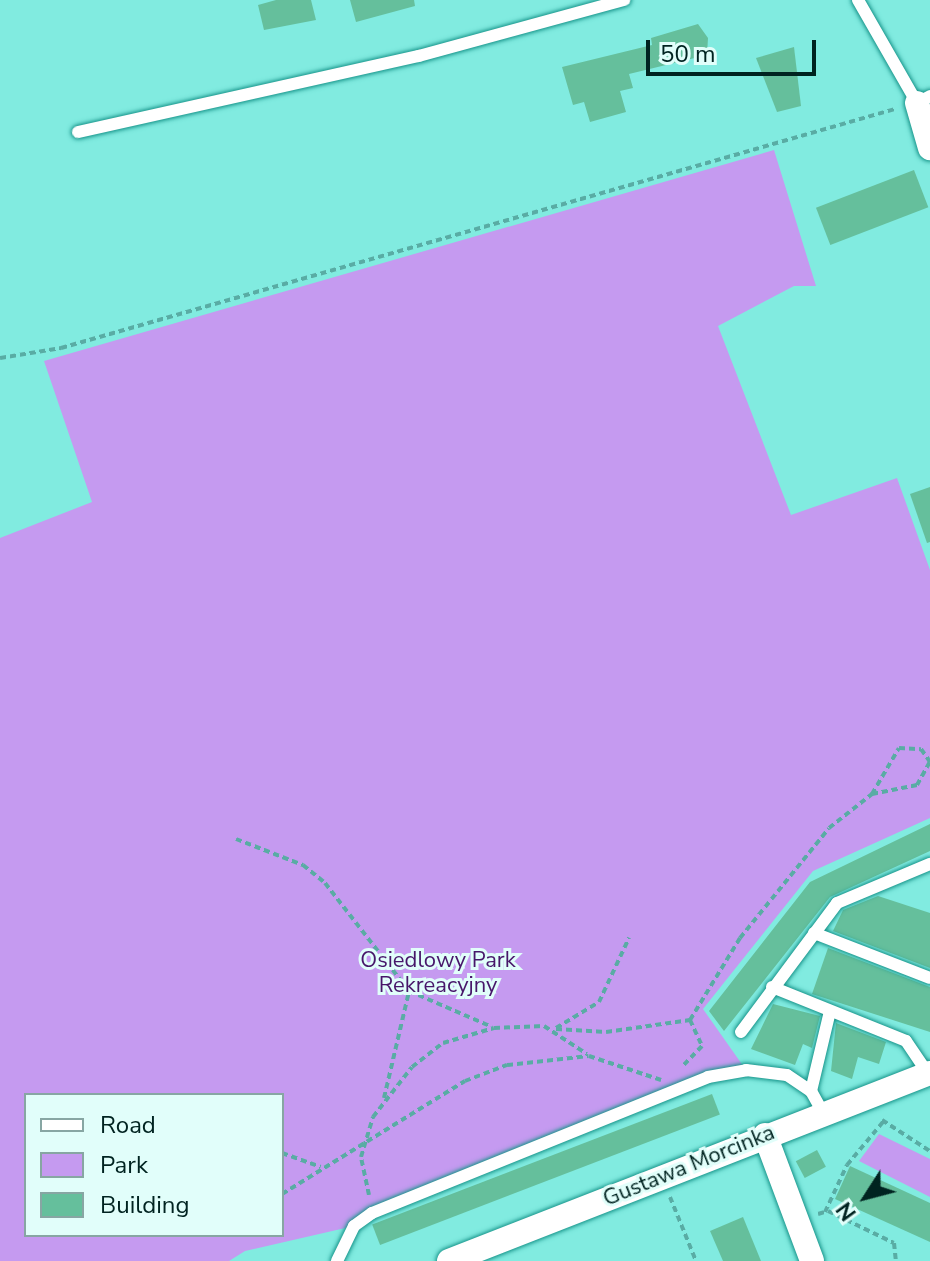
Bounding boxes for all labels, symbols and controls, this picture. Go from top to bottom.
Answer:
scale bar [650,24,820,74]
text: 50 m [660,38,716,70]
park label: Osiedlowy Park Rekreacyjny [360,947,516,998]
legend [24,1093,284,1237]
text: Road [100,1109,156,1141]
street label: Gustawa Morcinka [599,1120,779,1212]
text: Park [100,1149,148,1181]
north arrow [826,1157,906,1237]
text: Building [100,1189,190,1221]
text: N [830,1196,864,1227]

